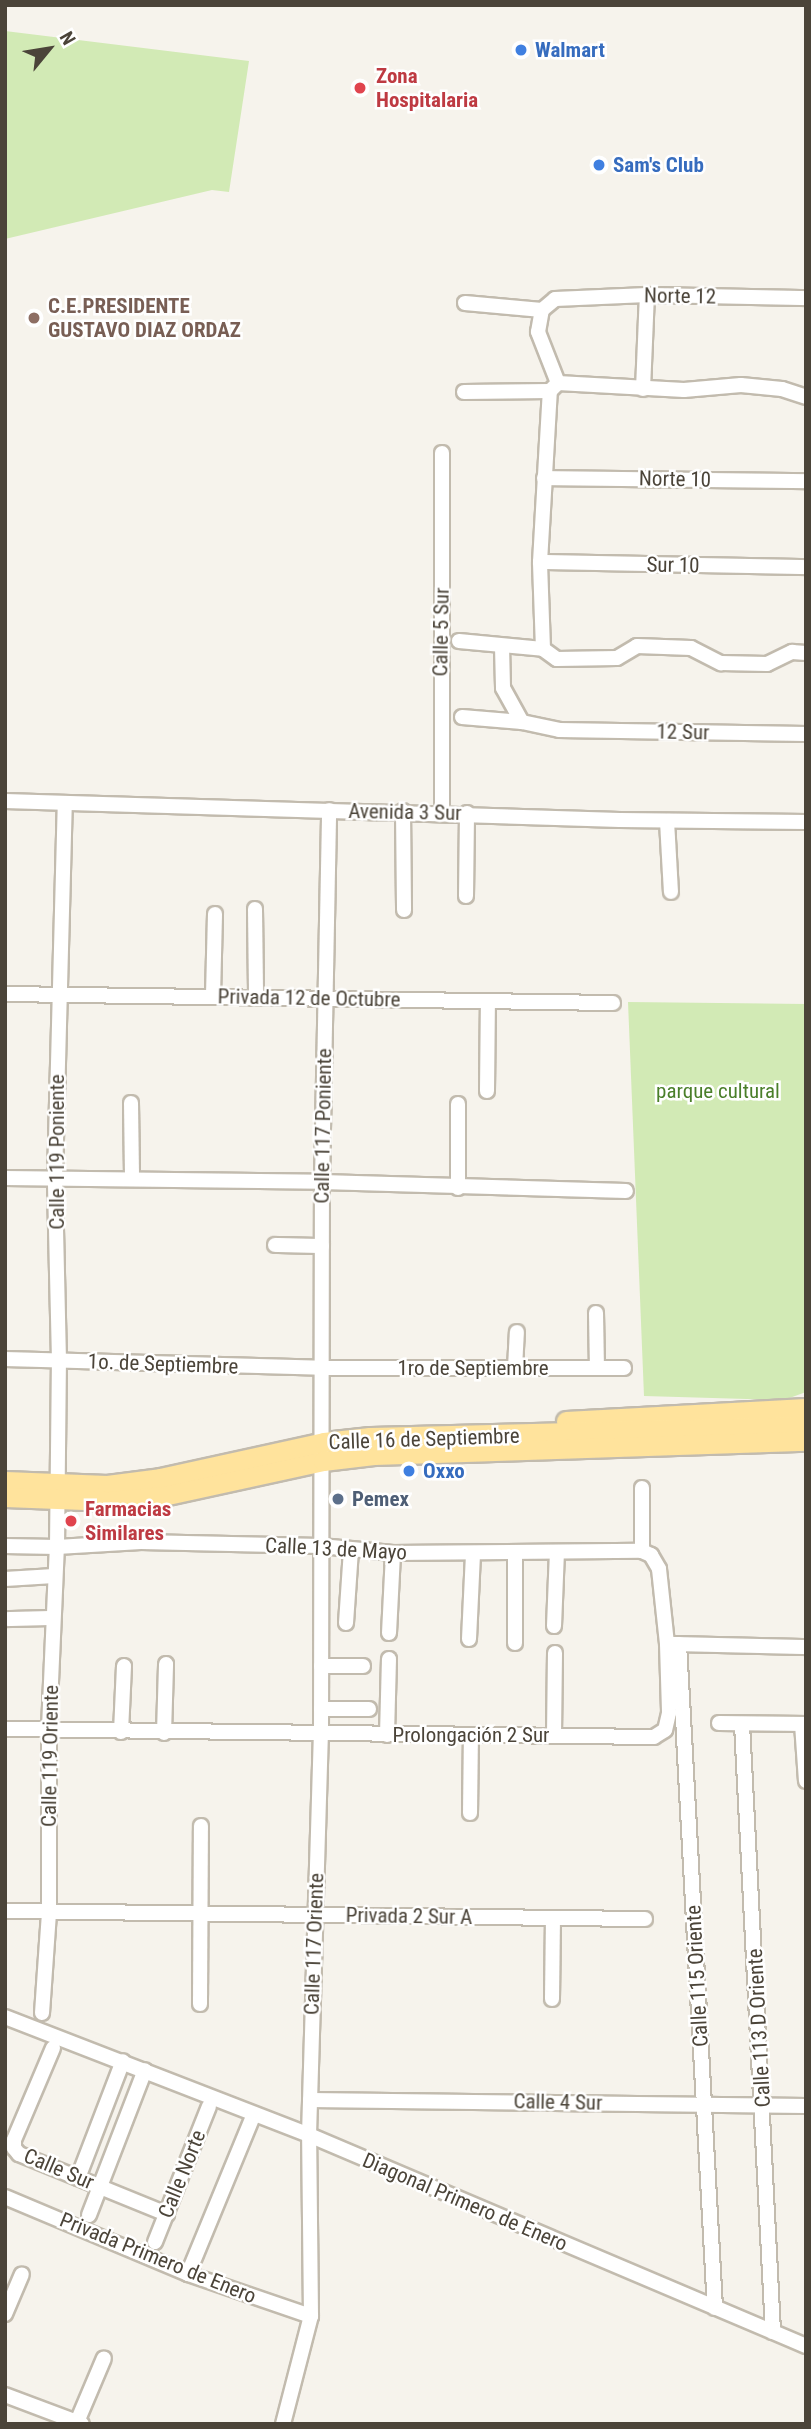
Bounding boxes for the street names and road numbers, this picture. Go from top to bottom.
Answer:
street label: Norte 12 [644,283,716,309]
street label: Norte 10 [639,466,711,492]
street label: Sur 10 [646,552,700,578]
street label: Calle 5 Sur [428,587,454,677]
street label: 12 Sur [656,719,710,745]
street label: Avenida 3 Sur [348,798,462,826]
street label: Privada 12 de Octubre [217,984,401,1012]
street label: Calle 117 Poniente [309,1048,337,1204]
street label: Calle 119 Poniente [44,1074,70,1230]
street label: 1o. de Septiembre [87,1349,239,1379]
street label: 1ro de Septiembre [397,1355,549,1381]
street label: Calle 16 de Septiembre [328,1423,520,1455]
street label: Calle 13 de Mayo [265,1533,407,1565]
street label: Calle 119 Oriente [36,1685,64,1827]
street label: Prolongación 2 Sur [393,1722,549,1748]
street label: Calle 117 Oriente [299,1873,329,2015]
street label: Privada 2 Sur A [345,1902,473,1930]
street label: Calle 115 Oriente [681,1904,713,2048]
street label: Calle 113 D Oriente [742,1948,776,2108]
street label: Calle 4 Sur [513,2089,603,2115]
street label: Calle Norte [153,2126,211,2222]
street label: Calle Sur [20,2143,98,2195]
street label: Diagonal Primero de Enero [359,2147,571,2257]
street label: Privada Primero de Enero [56,2207,260,2309]

